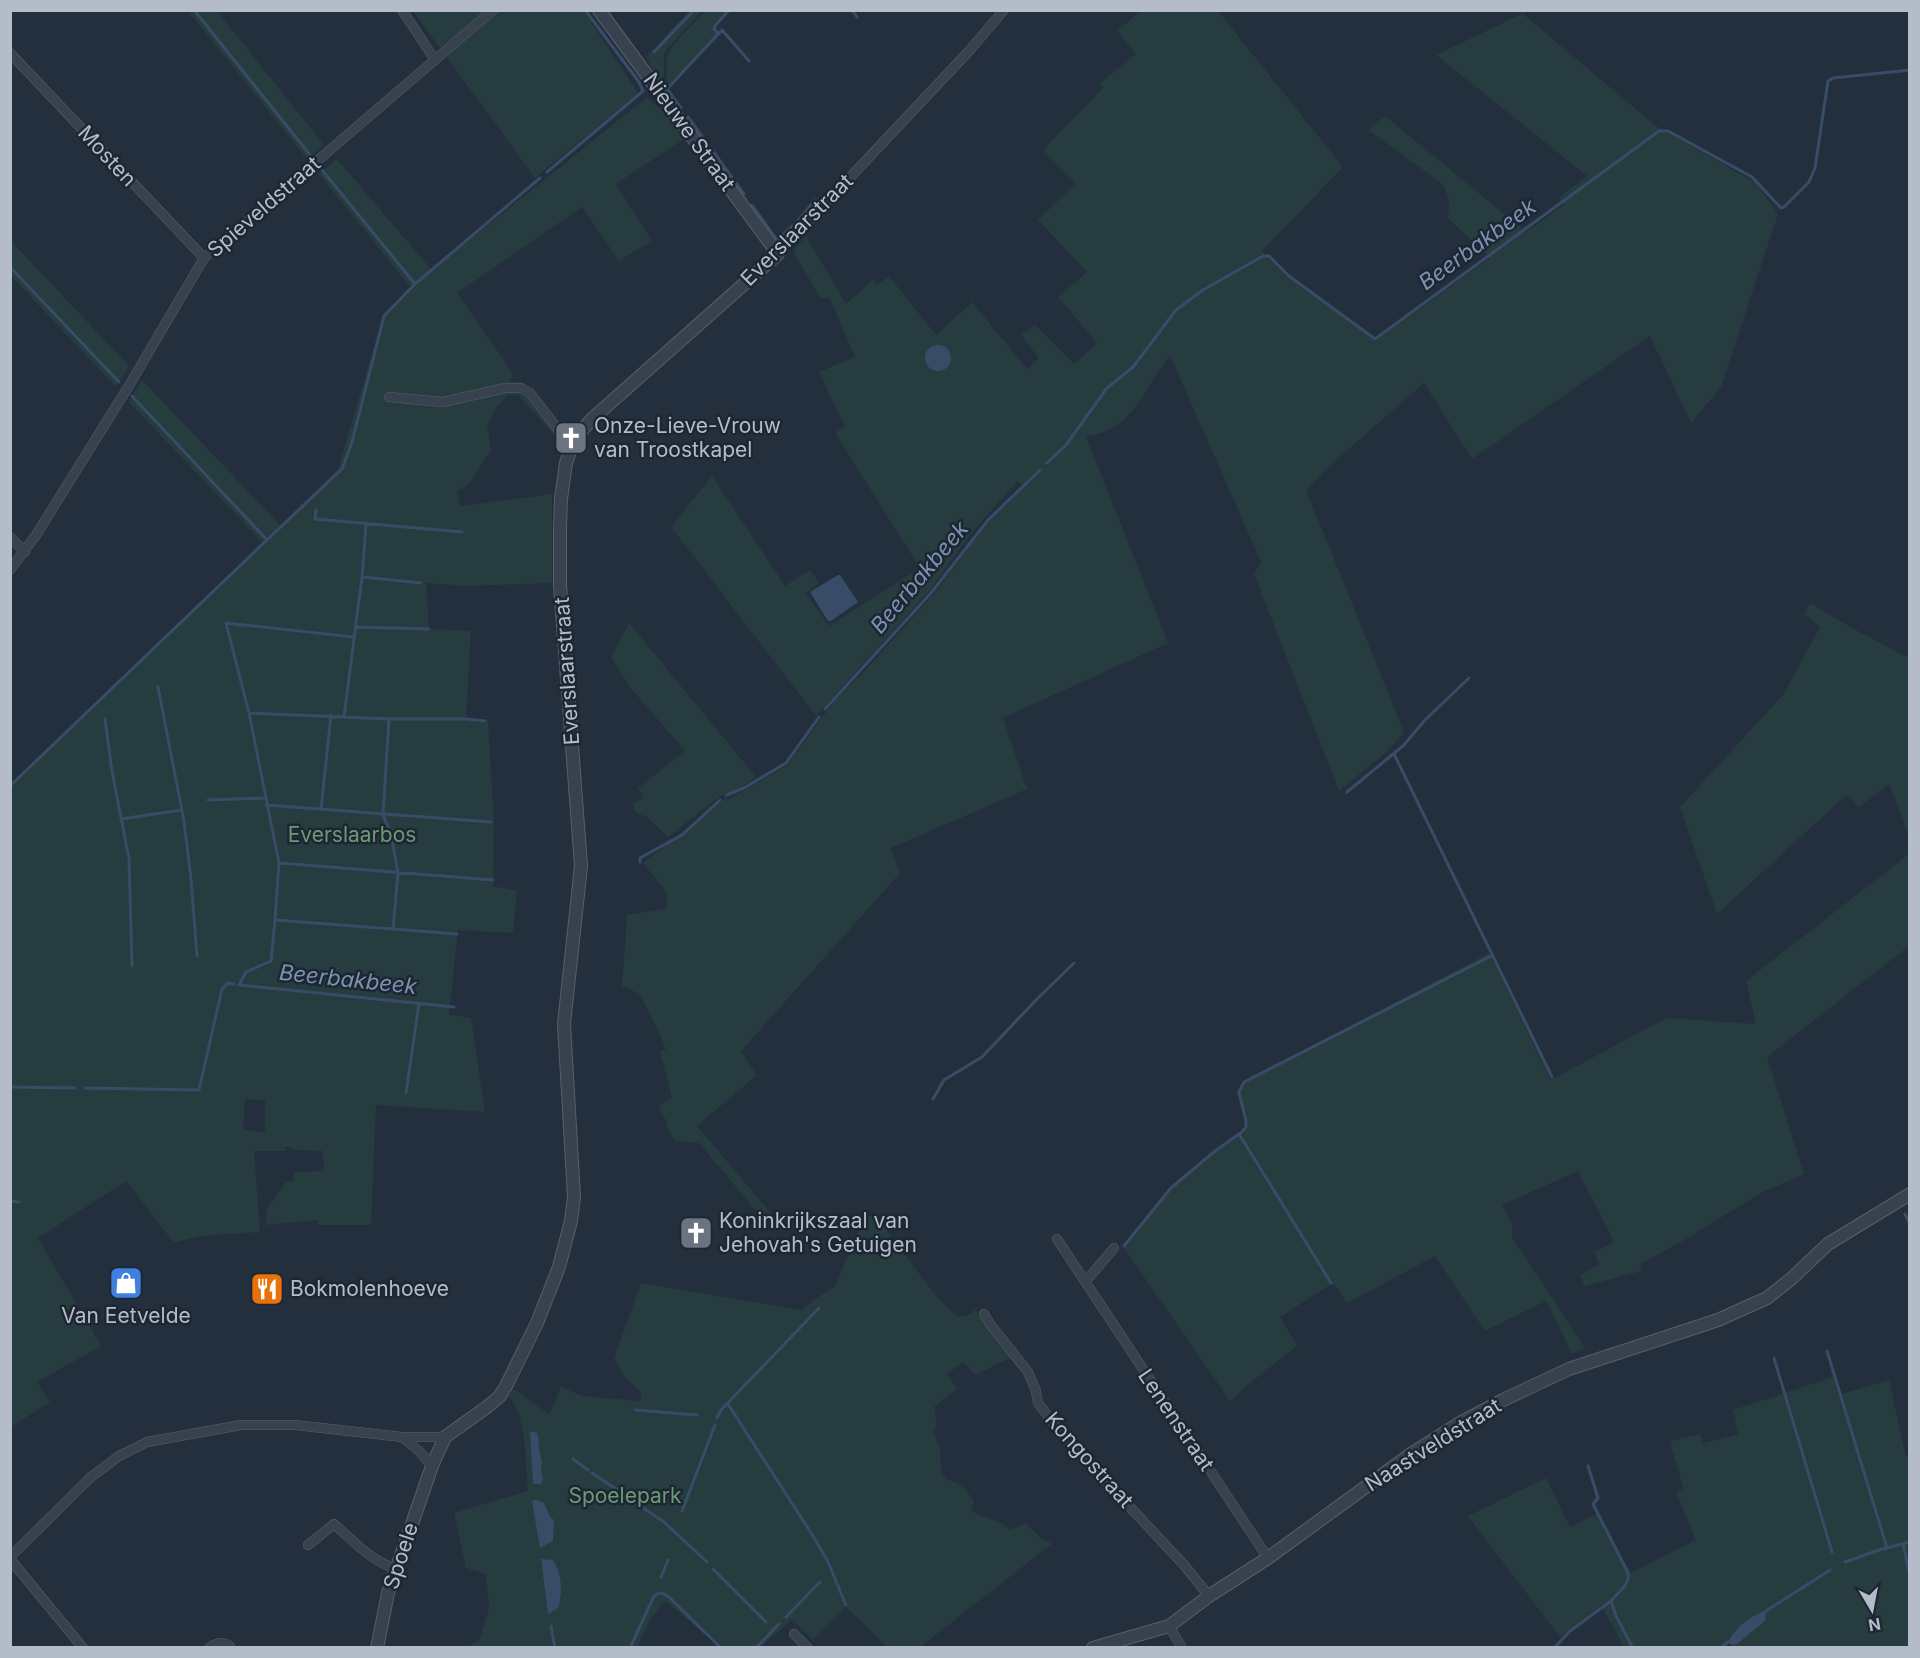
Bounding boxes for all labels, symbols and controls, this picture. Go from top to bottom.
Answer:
street label: Nieuwe Straat [638,68,741,195]
street label: Mosten [73,120,142,191]
street label: Spieveldstraat [202,151,325,262]
street label: Everslaarstraat [735,168,858,291]
water label: Beerbakbeek [1413,192,1541,295]
place label: Onze-Lieve-Vrouw van Troostkapel [594,413,781,462]
church icon: Onze-Lieve-Vrouw van Troostkapel [553,420,589,456]
water label: Beerbakbeek [865,515,974,638]
street label: Everslaarstraat [549,596,584,746]
park label: Everslaarbos [288,822,416,847]
water label: Beerbakbeek [278,959,419,999]
place label: Koninkrijkszaal van Jehovah's Getuigen [719,1208,917,1257]
church icon: Koninkrijkszaal van Jehovah's Getuigen [678,1215,714,1251]
shop icon: Van Eetvelde [108,1265,144,1301]
restaurant icon: Bokmolenhoeve [249,1271,285,1307]
place label: Bokmolenhoeve [290,1276,449,1301]
place label: Van Eetvelde [61,1303,191,1328]
street label: Lenenstraat [1133,1364,1220,1476]
street label: Naastveldstraat [1360,1393,1505,1496]
street label: Kongostraat [1040,1407,1139,1513]
park label: Spoelepark [568,1483,682,1508]
street label: Spoele [378,1519,423,1592]
north arrow [1842,1580,1902,1640]
text: N [1867,1614,1882,1636]

